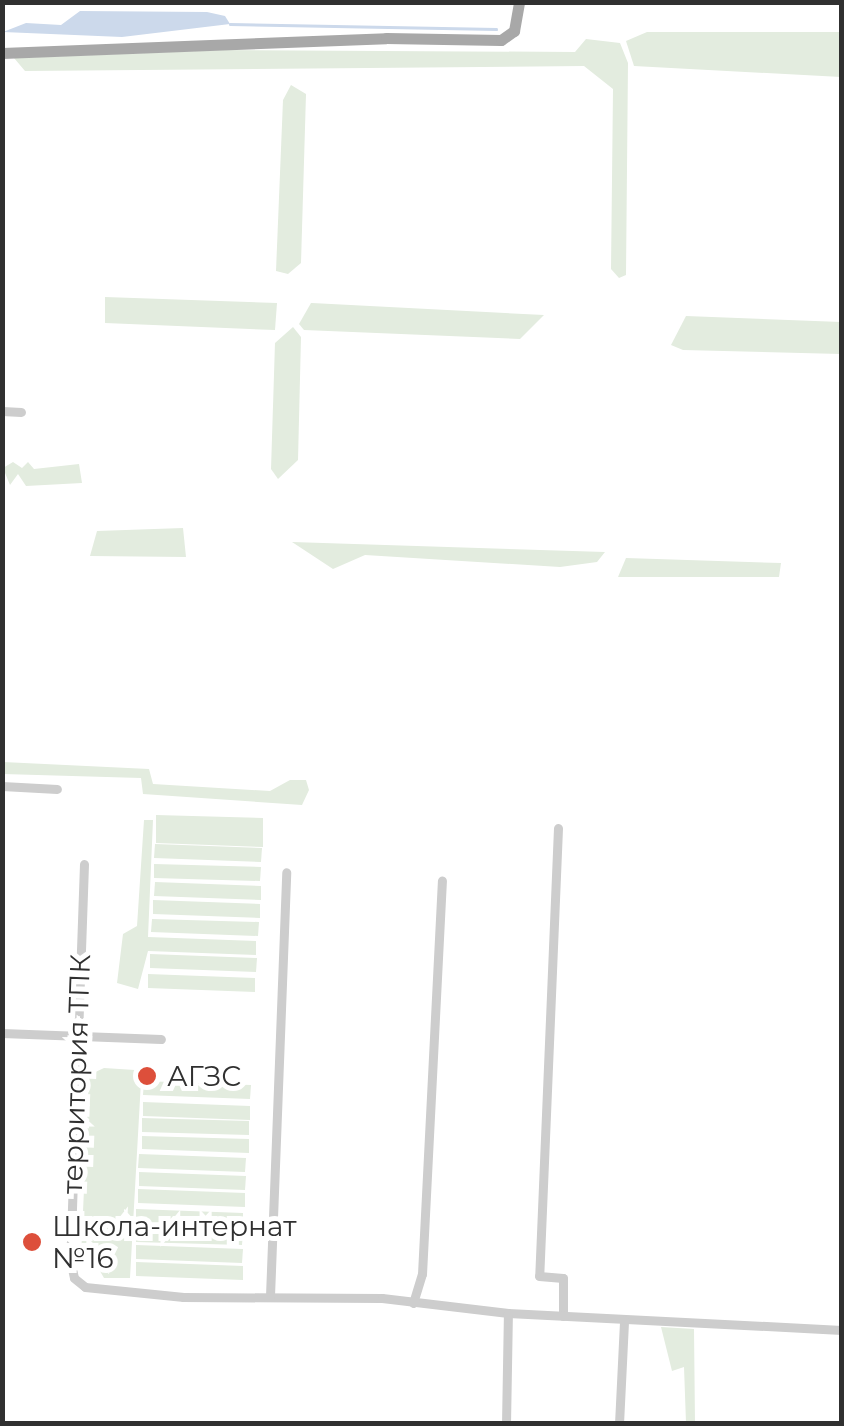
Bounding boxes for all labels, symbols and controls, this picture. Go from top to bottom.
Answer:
street label: территория ТПК [55,954,97,1194]
place label: АГЗС [167,1059,241,1093]
marker: АГЗС [136,1065,158,1087]
place label: Школа-интернат №16 [52,1209,297,1275]
marker: Школа-интернат №16 [21,1231,43,1253]

